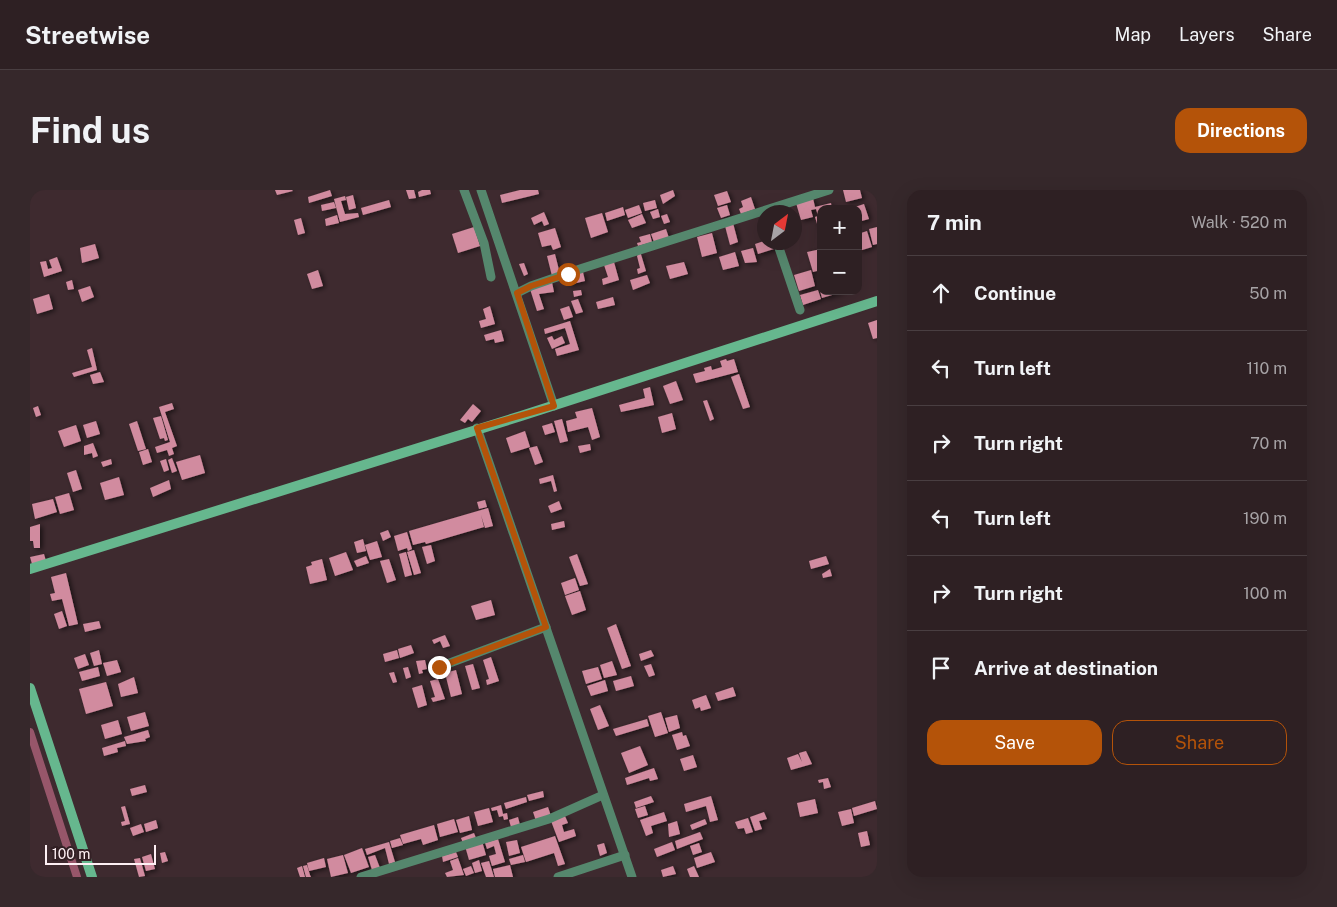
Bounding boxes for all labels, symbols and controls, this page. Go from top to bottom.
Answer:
text: Streetwise [25,21,150,49]
text: Map [1115,24,1151,45]
text: Layers [1179,24,1235,45]
text: Share [1263,24,1312,45]
button: Directions [1175,108,1307,153]
text: Find us [30,110,150,151]
north arrow [757,205,802,250]
map controls [817,205,862,295]
button: + [817,205,862,250]
text: 7 min [927,210,982,235]
text: Walk · 520 m [1191,213,1287,232]
button: − [817,250,862,295]
route start [557,263,580,286]
icon: ahead [927,279,955,307]
text: Continue [974,282,1056,304]
text: 50 m [1249,284,1287,303]
icon: left [927,354,955,382]
text: Turn left [974,357,1051,379]
text: 110 m [1246,359,1287,378]
icon: right [927,429,955,457]
text: Turn right [974,432,1063,454]
text: 70 m [1250,434,1287,453]
icon: left [927,504,955,532]
text: Turn left [974,507,1051,529]
text: 190 m [1243,509,1287,528]
icon: right [927,579,955,607]
text: Turn right [974,582,1063,604]
text: 100 m [1243,584,1287,603]
icon: arrive [927,654,955,682]
route end [428,656,451,679]
text: Arrive at destination [974,657,1158,679]
button: Save [927,720,1102,765]
button: Share [1112,720,1287,765]
scale bar [45,842,156,865]
text: 100 m [52,846,90,862]

